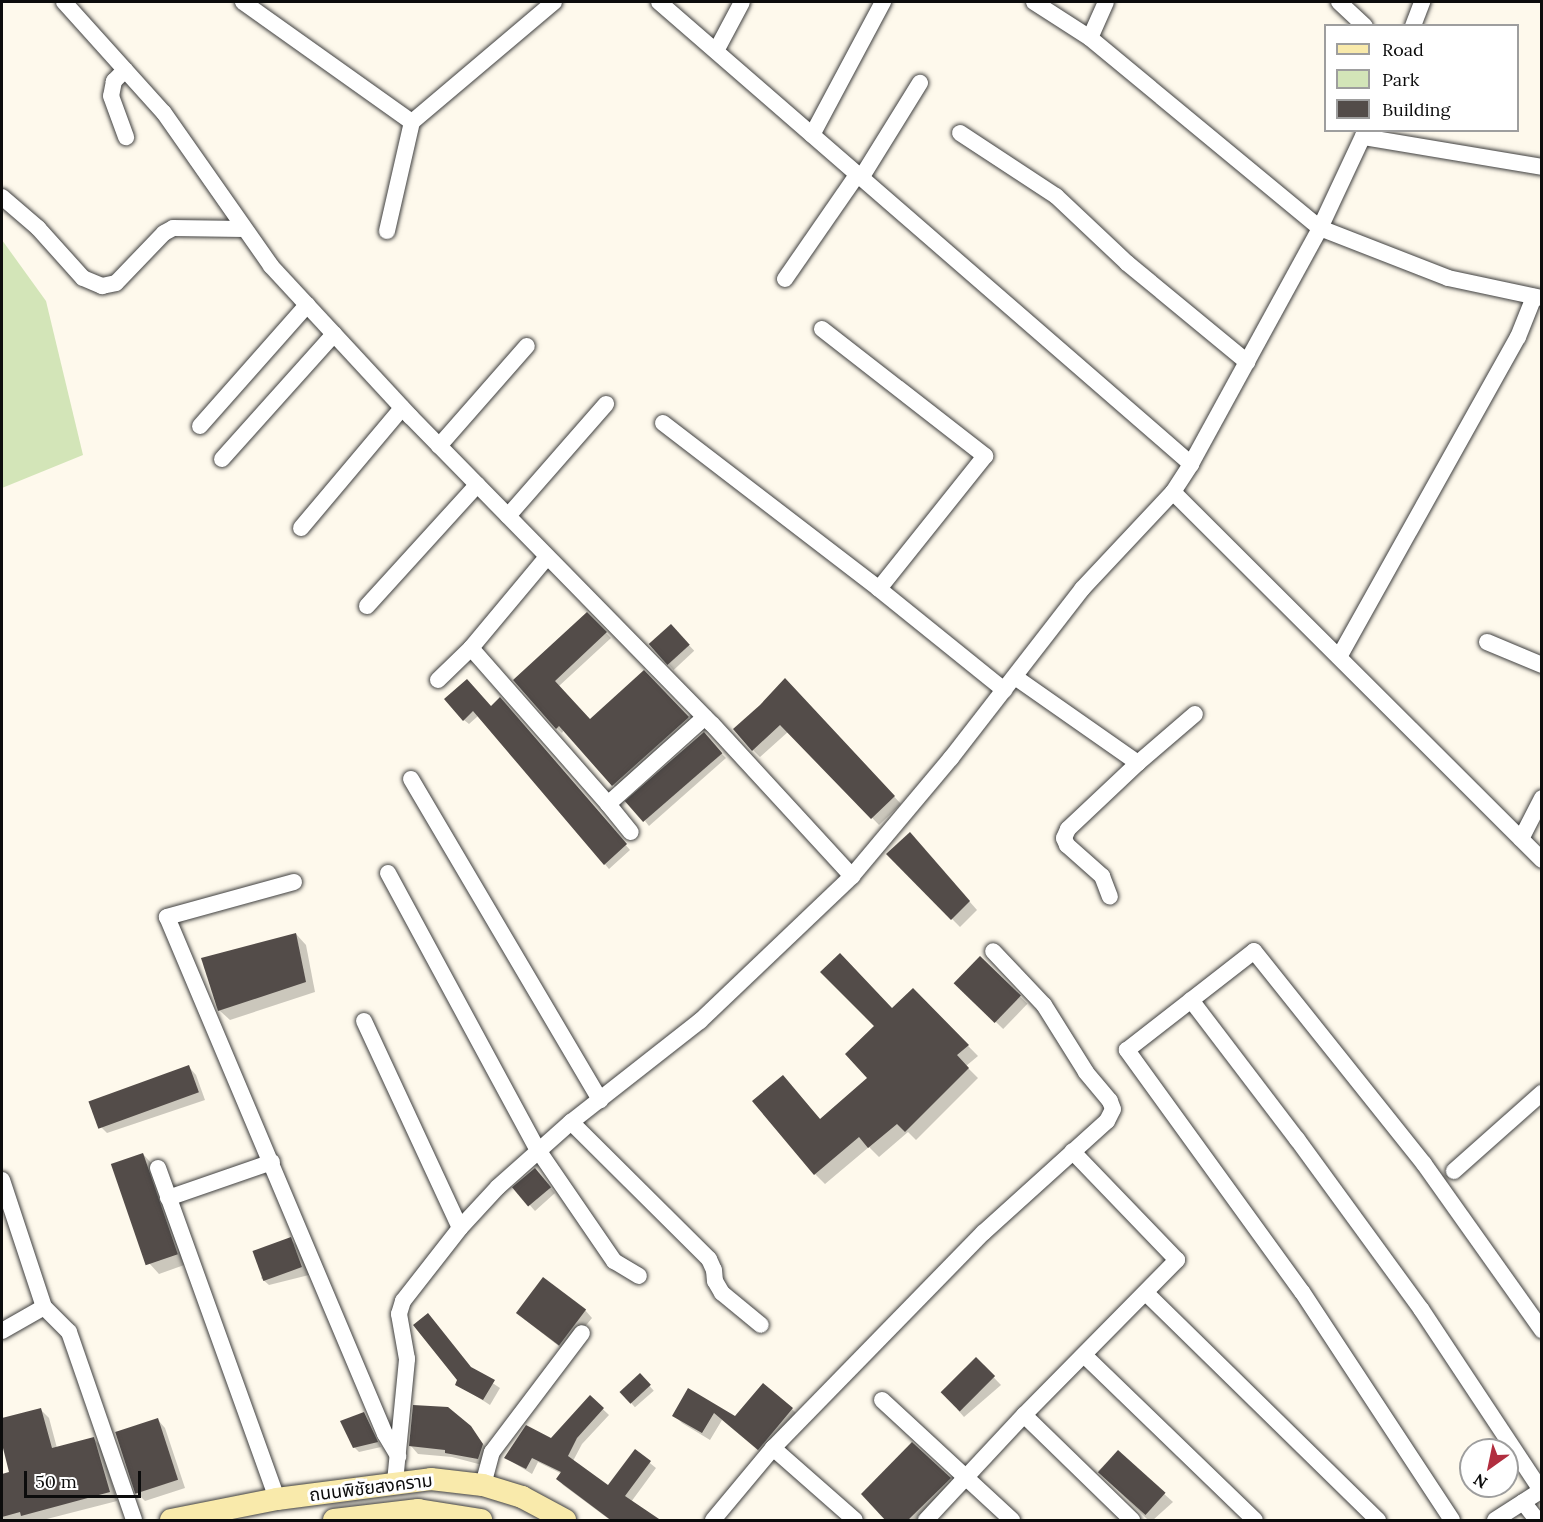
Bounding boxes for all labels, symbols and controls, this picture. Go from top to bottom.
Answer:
legend [1324,24,1519,132]
text: Road [1382,38,1424,61]
text: Park [1382,68,1419,91]
text: Building [1382,98,1450,121]
north arrow [1459,1438,1519,1498]
scale bar [27,1459,144,1497]
text: 50 m [35,1470,77,1493]
street label: ถนนพิชัยสงคราม [308,1470,434,1506]
text: N [1470,1470,1491,1493]

